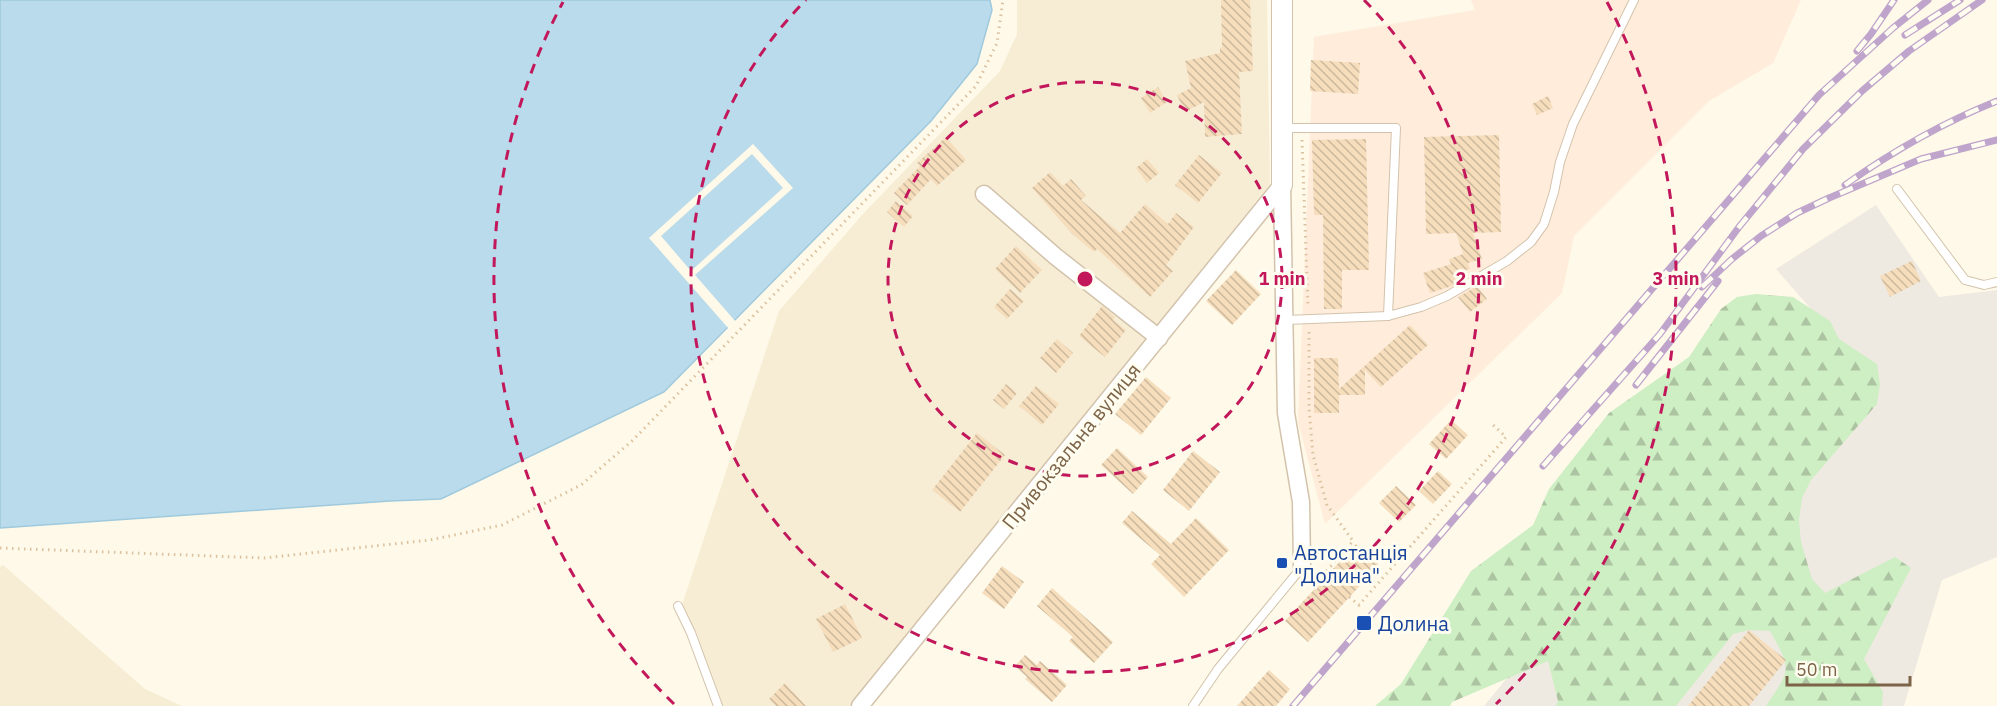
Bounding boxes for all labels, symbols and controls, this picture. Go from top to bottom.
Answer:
text: 1 min [1258,267,1306,290]
text: 2 min [1455,267,1503,290]
text: 3 min [1652,267,1700,290]
centre of rings [1075,269,1095,289]
street label: Привокзальна вулиця [996,357,1146,535]
place label: Автостанція "Долина" [1294,539,1408,589]
marker: Автостанція "Долина" [1275,556,1289,570]
place label: Долина [1378,610,1449,637]
marker: Долина [1355,614,1373,632]
scale bar [1787,649,1910,687]
text: 50 m [1796,658,1838,681]

